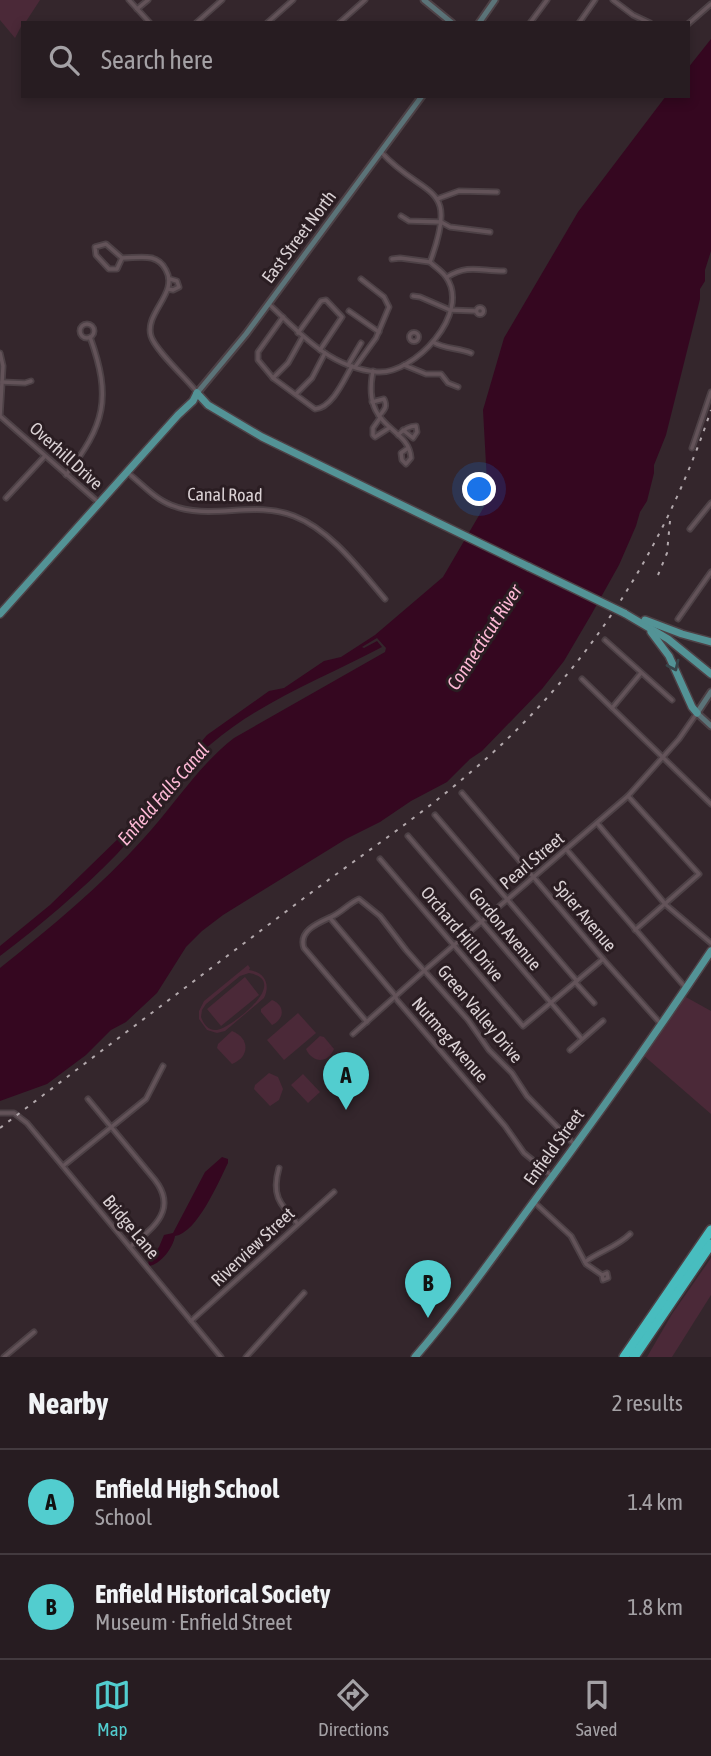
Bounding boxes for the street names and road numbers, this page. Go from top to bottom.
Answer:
street label: East Street North [257,186,340,287]
street label: Overhill Drive [25,417,107,494]
street label: Canal Road [187,483,263,506]
street label: Pearl Street [495,828,568,893]
street label: Spier Avenue [550,876,621,955]
street label: Orchard Hill Drive [417,882,508,985]
street label: Gordon Avenue [465,883,546,974]
street label: Green Valley Drive [433,961,527,1067]
street label: Nutmeg Avenue [408,993,493,1086]
street label: Enfield Street [519,1105,588,1189]
street label: Bridge Lane [99,1191,164,1263]
street label: Riverview Street [207,1203,299,1290]

